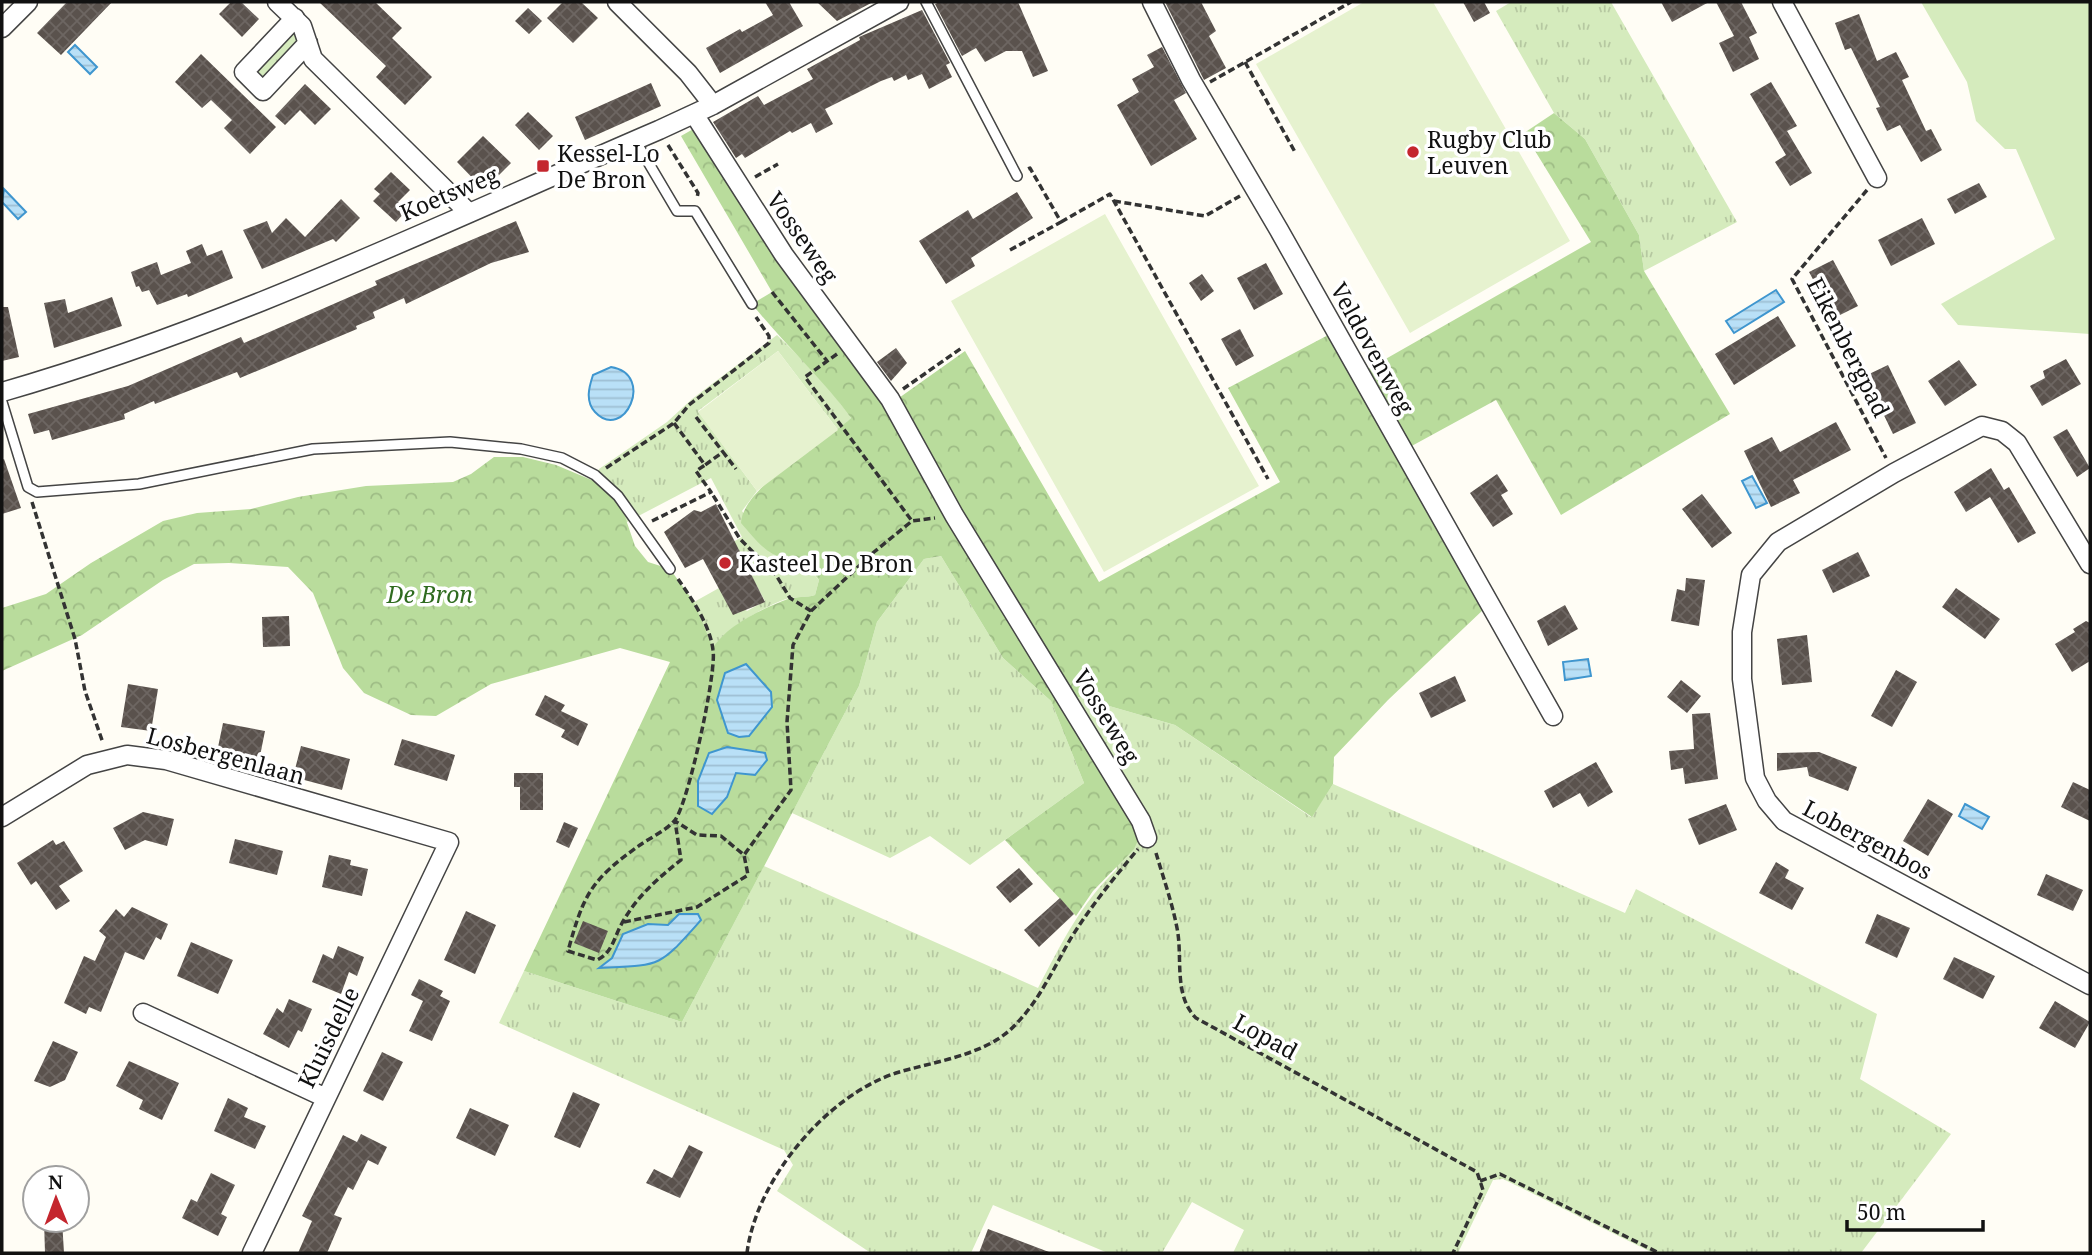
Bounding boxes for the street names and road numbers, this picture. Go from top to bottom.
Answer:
street label: Koetsweg [395,158,504,228]
street label: Vosseweg [760,185,847,290]
street label: Eikenbergpad [1800,272,1898,422]
street label: Veldovenweg [1324,276,1423,420]
street label: Vosseweg [1066,663,1148,770]
street label: Losbergenlaan [143,718,309,792]
street label: Lobergenbos [1798,792,1938,886]
street label: Kluisdelle [290,981,366,1093]
street label: Lopad [1228,1005,1304,1067]

